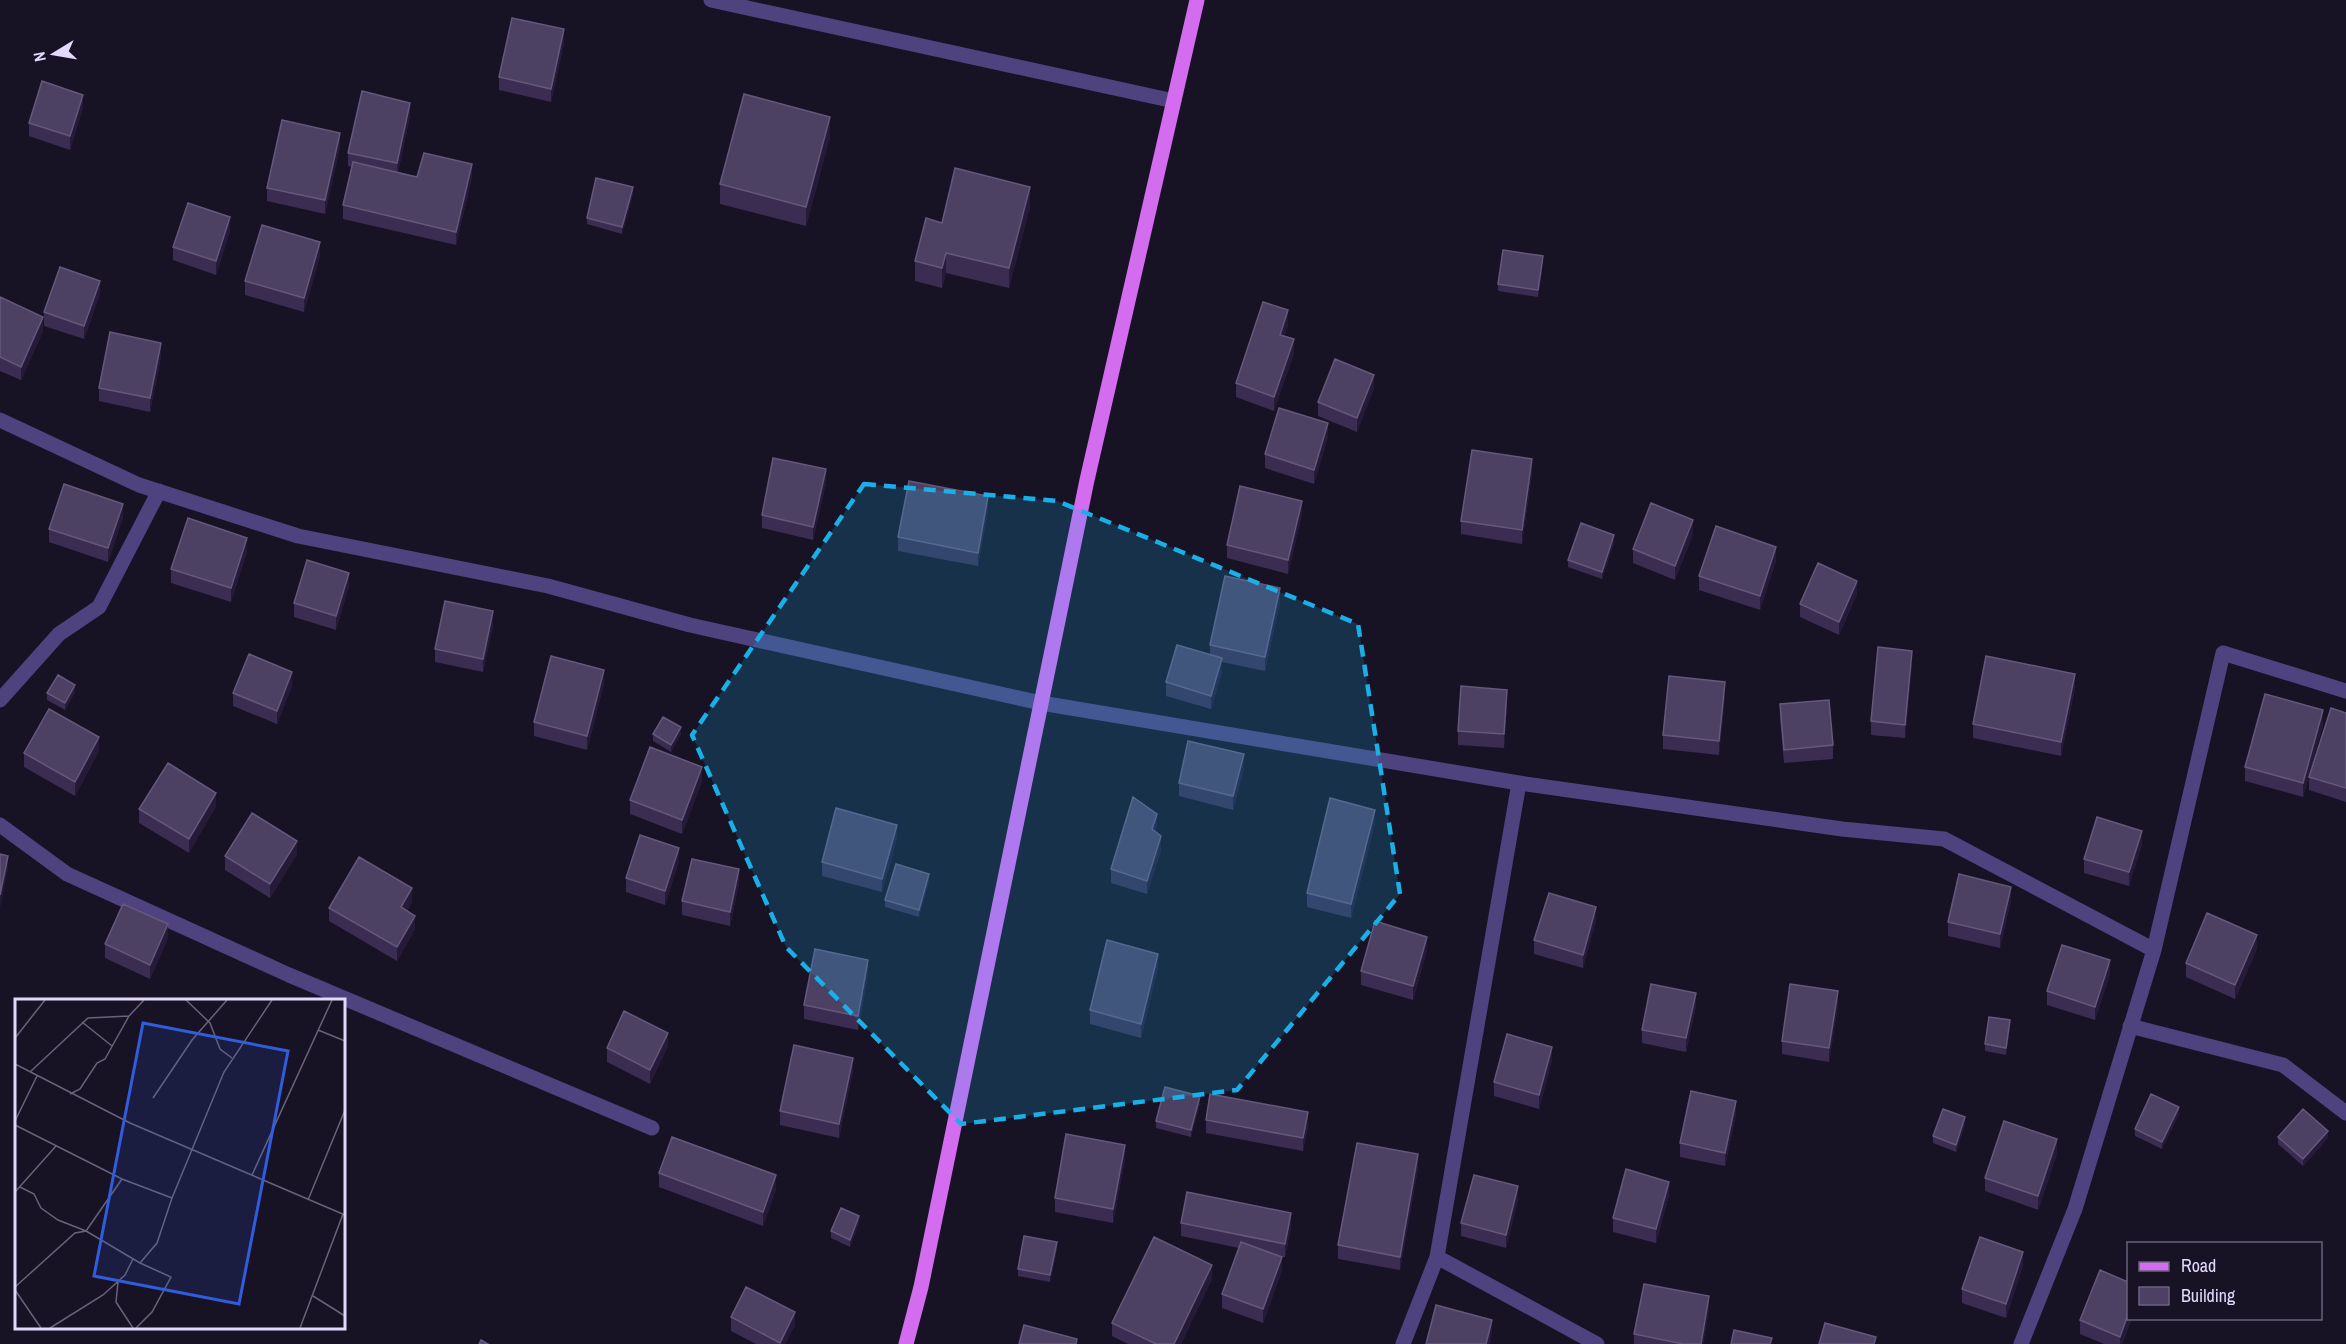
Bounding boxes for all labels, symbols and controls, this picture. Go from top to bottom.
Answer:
north arrow [24,24,84,84]
text: N [28,50,51,64]
inset map [15,999,345,1329]
legend [2127,1242,2322,1320]
text: Road [2181,1253,2216,1278]
text: Building [2181,1283,2236,1308]

